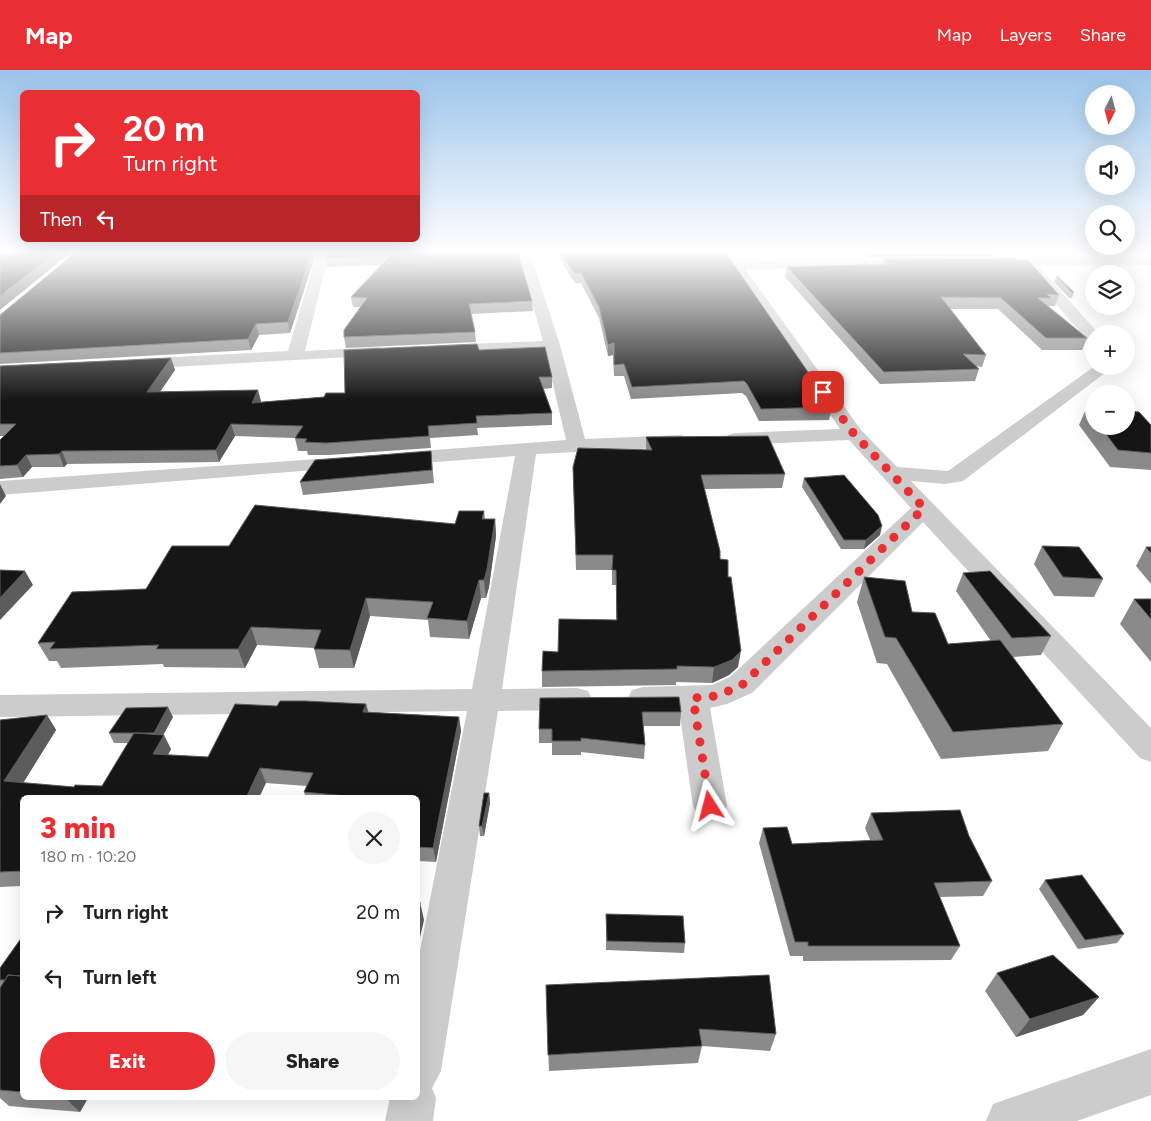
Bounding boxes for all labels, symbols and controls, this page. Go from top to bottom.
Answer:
text: Map [25,21,73,50]
text: Map [937,24,972,46]
text: Layers [1000,24,1052,46]
text: Share [1080,24,1126,46]
north arrow [1085,85,1135,135]
map controls [1085,85,1135,435]
text: 20 m [123,108,205,150]
icon: right [40,110,105,175]
button: sound [1085,145,1135,195]
text: Turn right [123,150,218,177]
icon: left [92,205,120,233]
button: search [1085,205,1135,255]
text: Then [40,208,82,231]
button: layers [1085,265,1135,315]
button: + [1085,325,1135,375]
pin [802,371,844,413]
icon: arrive [809,378,837,406]
button: − [1085,385,1135,435]
position arrow [683,779,735,831]
text: 3 min [40,809,116,846]
button: close [348,812,400,864]
text: 180 m · 10:20 [40,847,136,866]
icon: right [40,899,68,927]
text: Turn right [83,901,169,924]
text: 20 m [356,901,400,924]
icon: left [40,964,68,992]
text: Turn left [83,966,157,989]
text: 90 m [356,966,400,989]
button: Exit [40,1032,215,1090]
button: Share [225,1032,400,1090]

